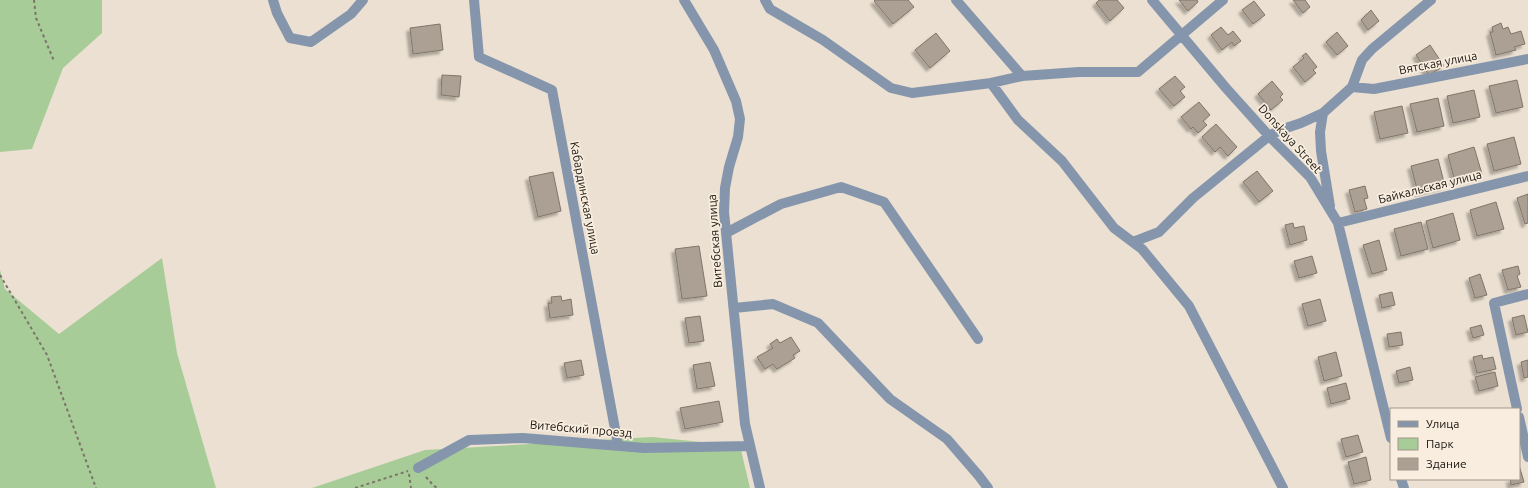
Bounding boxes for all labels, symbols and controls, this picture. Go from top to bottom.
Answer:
street label: Вятская улица [1398,49,1478,76]
street label: Donskaya Street [1256,102,1325,176]
street label: Кабардинская улица [568,140,603,255]
street label: Байкальская улица [1377,167,1483,206]
street label: Витебская улица [705,194,724,288]
legend [1390,408,1520,480]
text: Улица [1426,417,1459,430]
street label: Витебский проезд [529,418,633,439]
text: Парк [1426,437,1454,450]
text: Здание [1426,457,1467,470]

